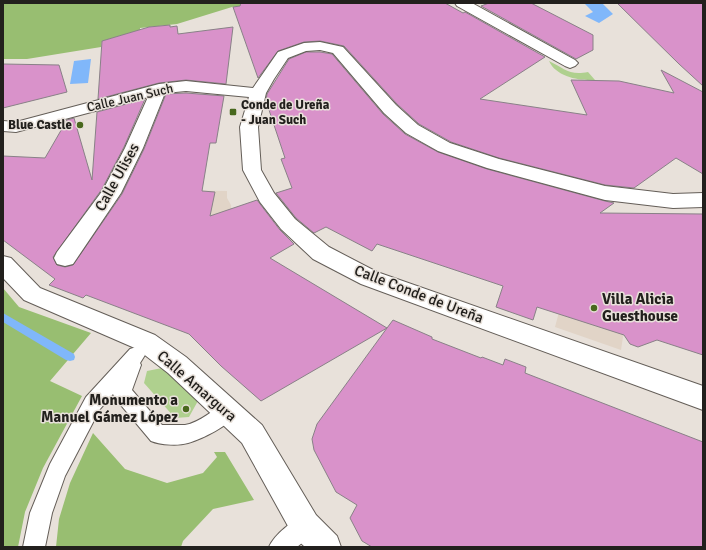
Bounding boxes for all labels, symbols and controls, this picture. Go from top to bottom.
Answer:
street label: Calle Juan Such [85,80,175,116]
place label: Conde de Ureña - Juan Such [241,97,330,128]
marker: Conde de Ureña - Juan Such [228,107,238,117]
place label: Blue Castle [8,117,73,133]
marker: Blue Castle [75,120,85,130]
street label: Calle Ulises [91,139,143,214]
street label: Calle Conde de Ureña [352,261,486,327]
place label: Villa Alicia Guesthouse [602,290,678,325]
marker: Villa Alicia Guesthouse [589,303,599,313]
street label: Calle Amargura [154,347,240,425]
place label: Monumento a Manuel Gámez López [41,391,178,426]
marker: Monumento a Manuel Gámez López [181,404,191,414]

